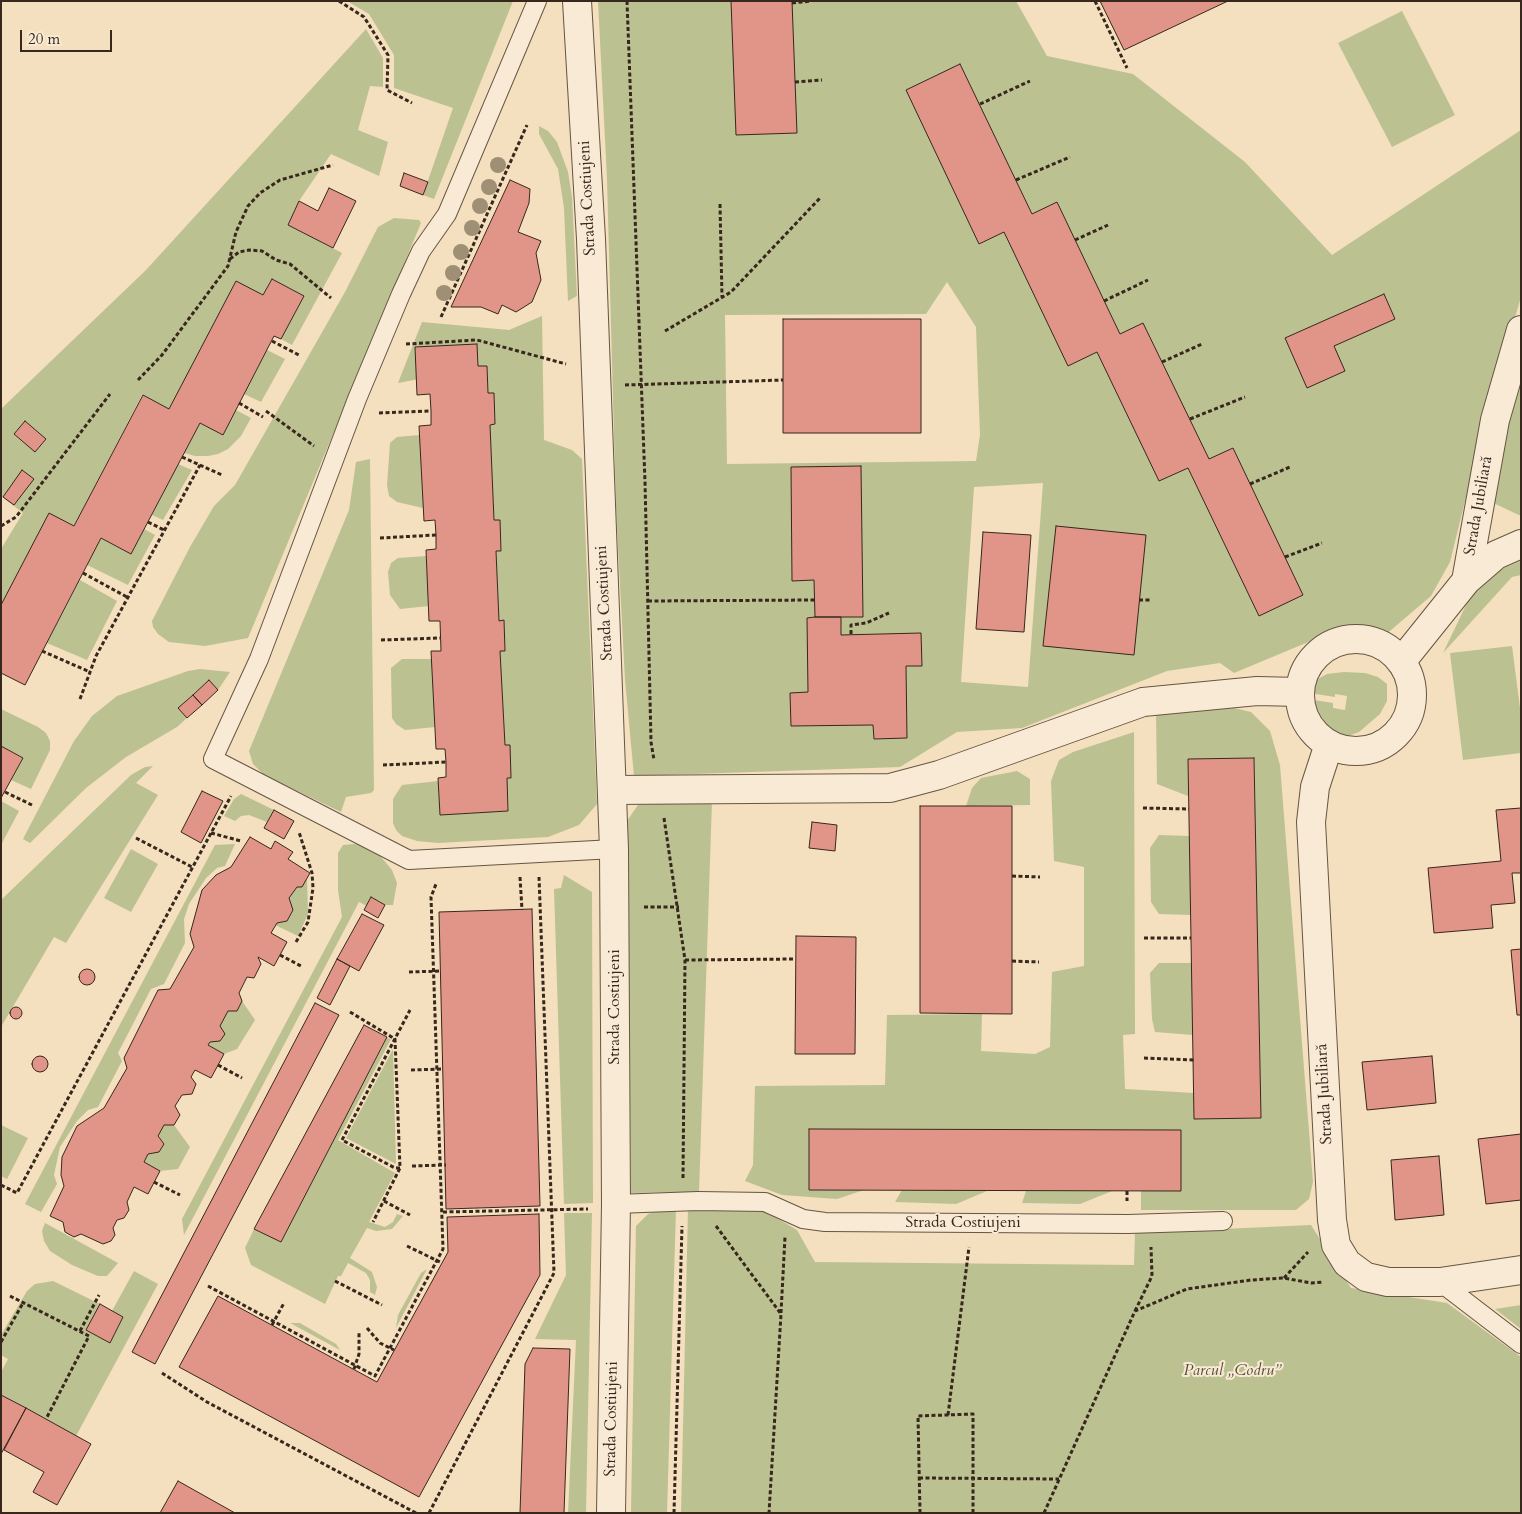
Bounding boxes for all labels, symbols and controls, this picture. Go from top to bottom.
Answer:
scale bar [22,20,115,52]
text: 20 m [28,29,60,49]
street label: Strada Costiujeni [575,140,601,256]
street label: Strada Jubiliară [1461,455,1497,557]
street label: Strada Costiujeni [592,545,618,661]
street label: Strada Costiujeni [605,949,625,1065]
street label: Strada Jubiliară [1313,1043,1337,1145]
street label: Strada Costiujeni [905,1213,1021,1233]
street label: Strada Costiujeni [601,1361,623,1477]
park label: Parcul „Codru” [1183,1361,1281,1381]

